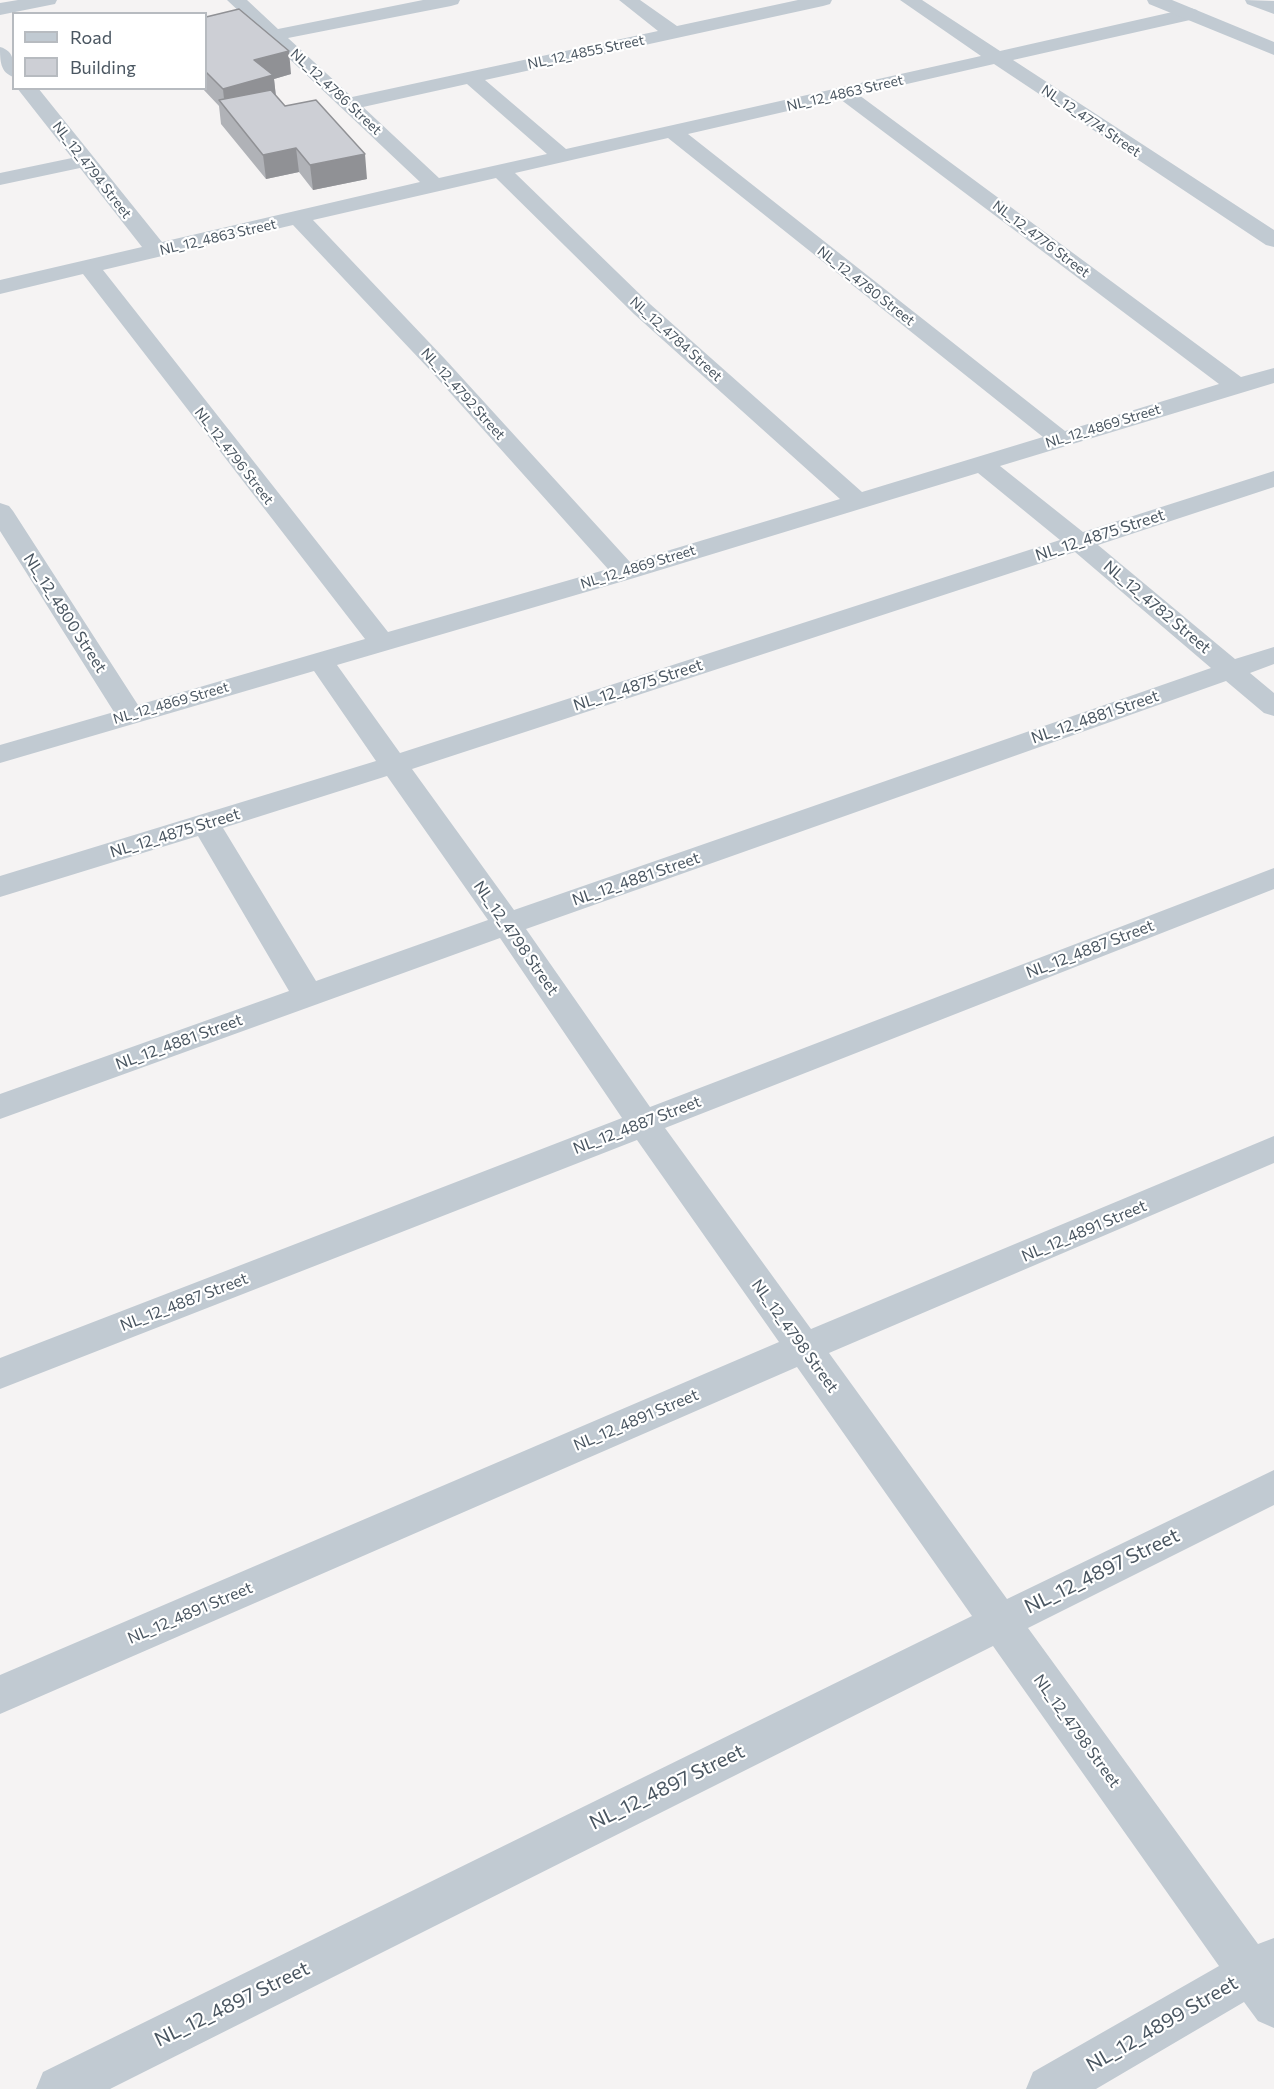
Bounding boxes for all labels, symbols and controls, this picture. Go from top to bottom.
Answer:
legend [12,12,207,90]
text: Road [70,26,112,48]
street label: NL_12_4855 Street [526,31,646,73]
street label: NL_12_4786 Street [287,46,385,138]
text: Building [70,56,136,78]
street label: NL_12_4863 Street [785,71,905,115]
street label: NL_12_4774 Street [1038,82,1144,160]
street label: NL_12_4794 Street [49,118,135,222]
street label: NL_12_4776 Street [989,197,1093,281]
street label: NL_12_4863 Street [158,215,278,259]
street label: NL_12_4780 Street [814,243,918,329]
street label: NL_12_4784 Street [626,293,726,385]
street label: NL_12_4792 Street [417,345,509,443]
street label: NL_12_4869 Street [1043,400,1163,452]
street label: NL_12_4796 Street [191,404,277,508]
street label: NL_12_4875 Street [1033,505,1167,565]
street label: NL_12_4869 Street [578,541,698,593]
street label: NL_12_4800 Street [19,550,111,676]
street label: NL_12_4782 Street [1099,556,1215,658]
street label: NL_12_4875 Street [571,655,705,715]
street label: NL_12_4869 Street [111,678,231,728]
street label: NL_12_4881 Street [1029,686,1161,748]
street label: NL_12_4875 Street [108,804,242,862]
street label: NL_12_4881 Street [570,848,702,910]
street label: NL_12_4798 Street [469,877,563,999]
street label: NL_12_4887 Street [1023,916,1157,982]
street label: NL_12_4881 Street [113,1010,245,1074]
street label: NL_12_4887 Street [570,1092,704,1158]
street label: NL_12_4891 Street [1019,1196,1149,1266]
street label: NL_12_4887 Street [117,1269,251,1335]
street label: NL_12_4798 Street [748,1276,842,1396]
street label: NL_12_4891 Street [571,1385,701,1455]
street label: NL_12_4897 Street [1021,1523,1183,1619]
street label: NL_12_4891 Street [125,1578,255,1648]
street label: NL_12_4798 Street [1030,1671,1124,1791]
street label: NL_12_4897 Street [586,1739,748,1835]
street label: NL_12_4897 Street [151,1956,313,2052]
street label: NL_12_4899 Street [1082,1971,1242,2077]

